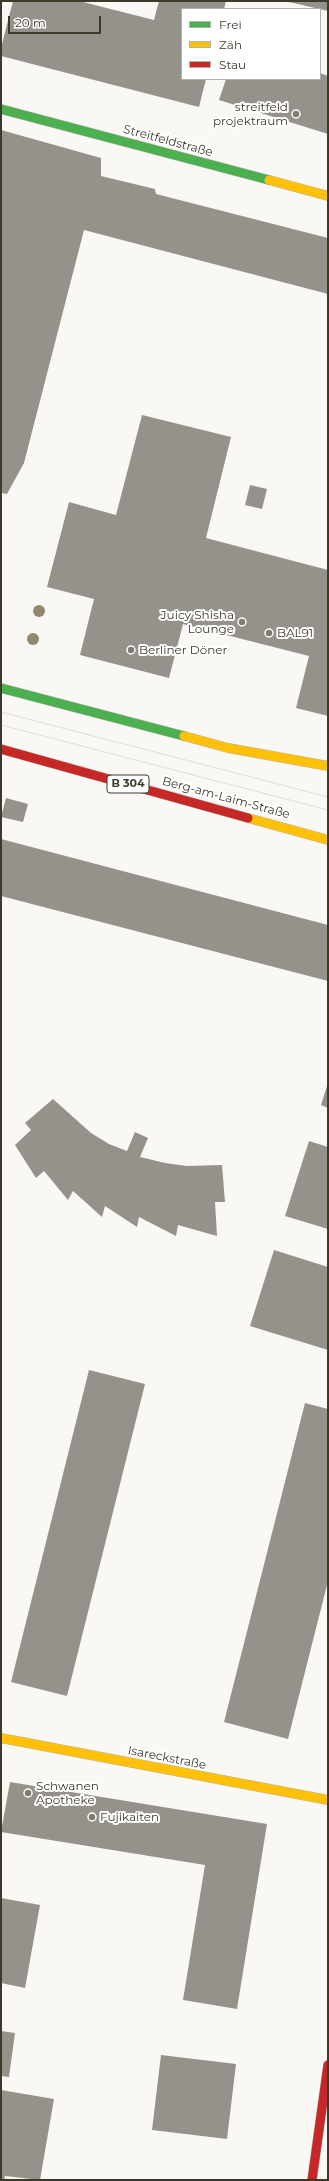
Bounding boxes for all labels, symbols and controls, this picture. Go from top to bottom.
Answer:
scale bar [10,8,103,34]
legend [181,8,321,80]
text: 20 m [15,15,46,30]
text: Frei [219,17,242,32]
text: Zäh [219,37,242,52]
text: Stau [219,57,246,72]
place label: streitfeld projektraum [213,100,288,128]
marker: streitfeld projektraum [291,109,301,119]
street label: Streitfeldstraße [122,122,214,160]
place label: Juicy Shisha Lounge [161,608,234,636]
marker: Juicy Shisha Lounge [237,617,247,627]
place label: BAL91 [277,626,313,640]
marker: BAL91 [264,628,274,638]
place label: Berliner Döner [139,643,227,657]
marker: Berliner Döner [126,645,136,655]
street label: Berg-am-Laim-Straße [161,774,291,822]
road number: B 304 [107,775,149,793]
street label: Isareckstraße [127,1743,207,1773]
place label: Schwanen Apotheke [36,1779,99,1807]
marker: Schwanen Apotheke [23,1788,33,1798]
place label: Fujikaiten [100,1810,159,1824]
marker: Fujikaiten [87,1812,97,1822]

